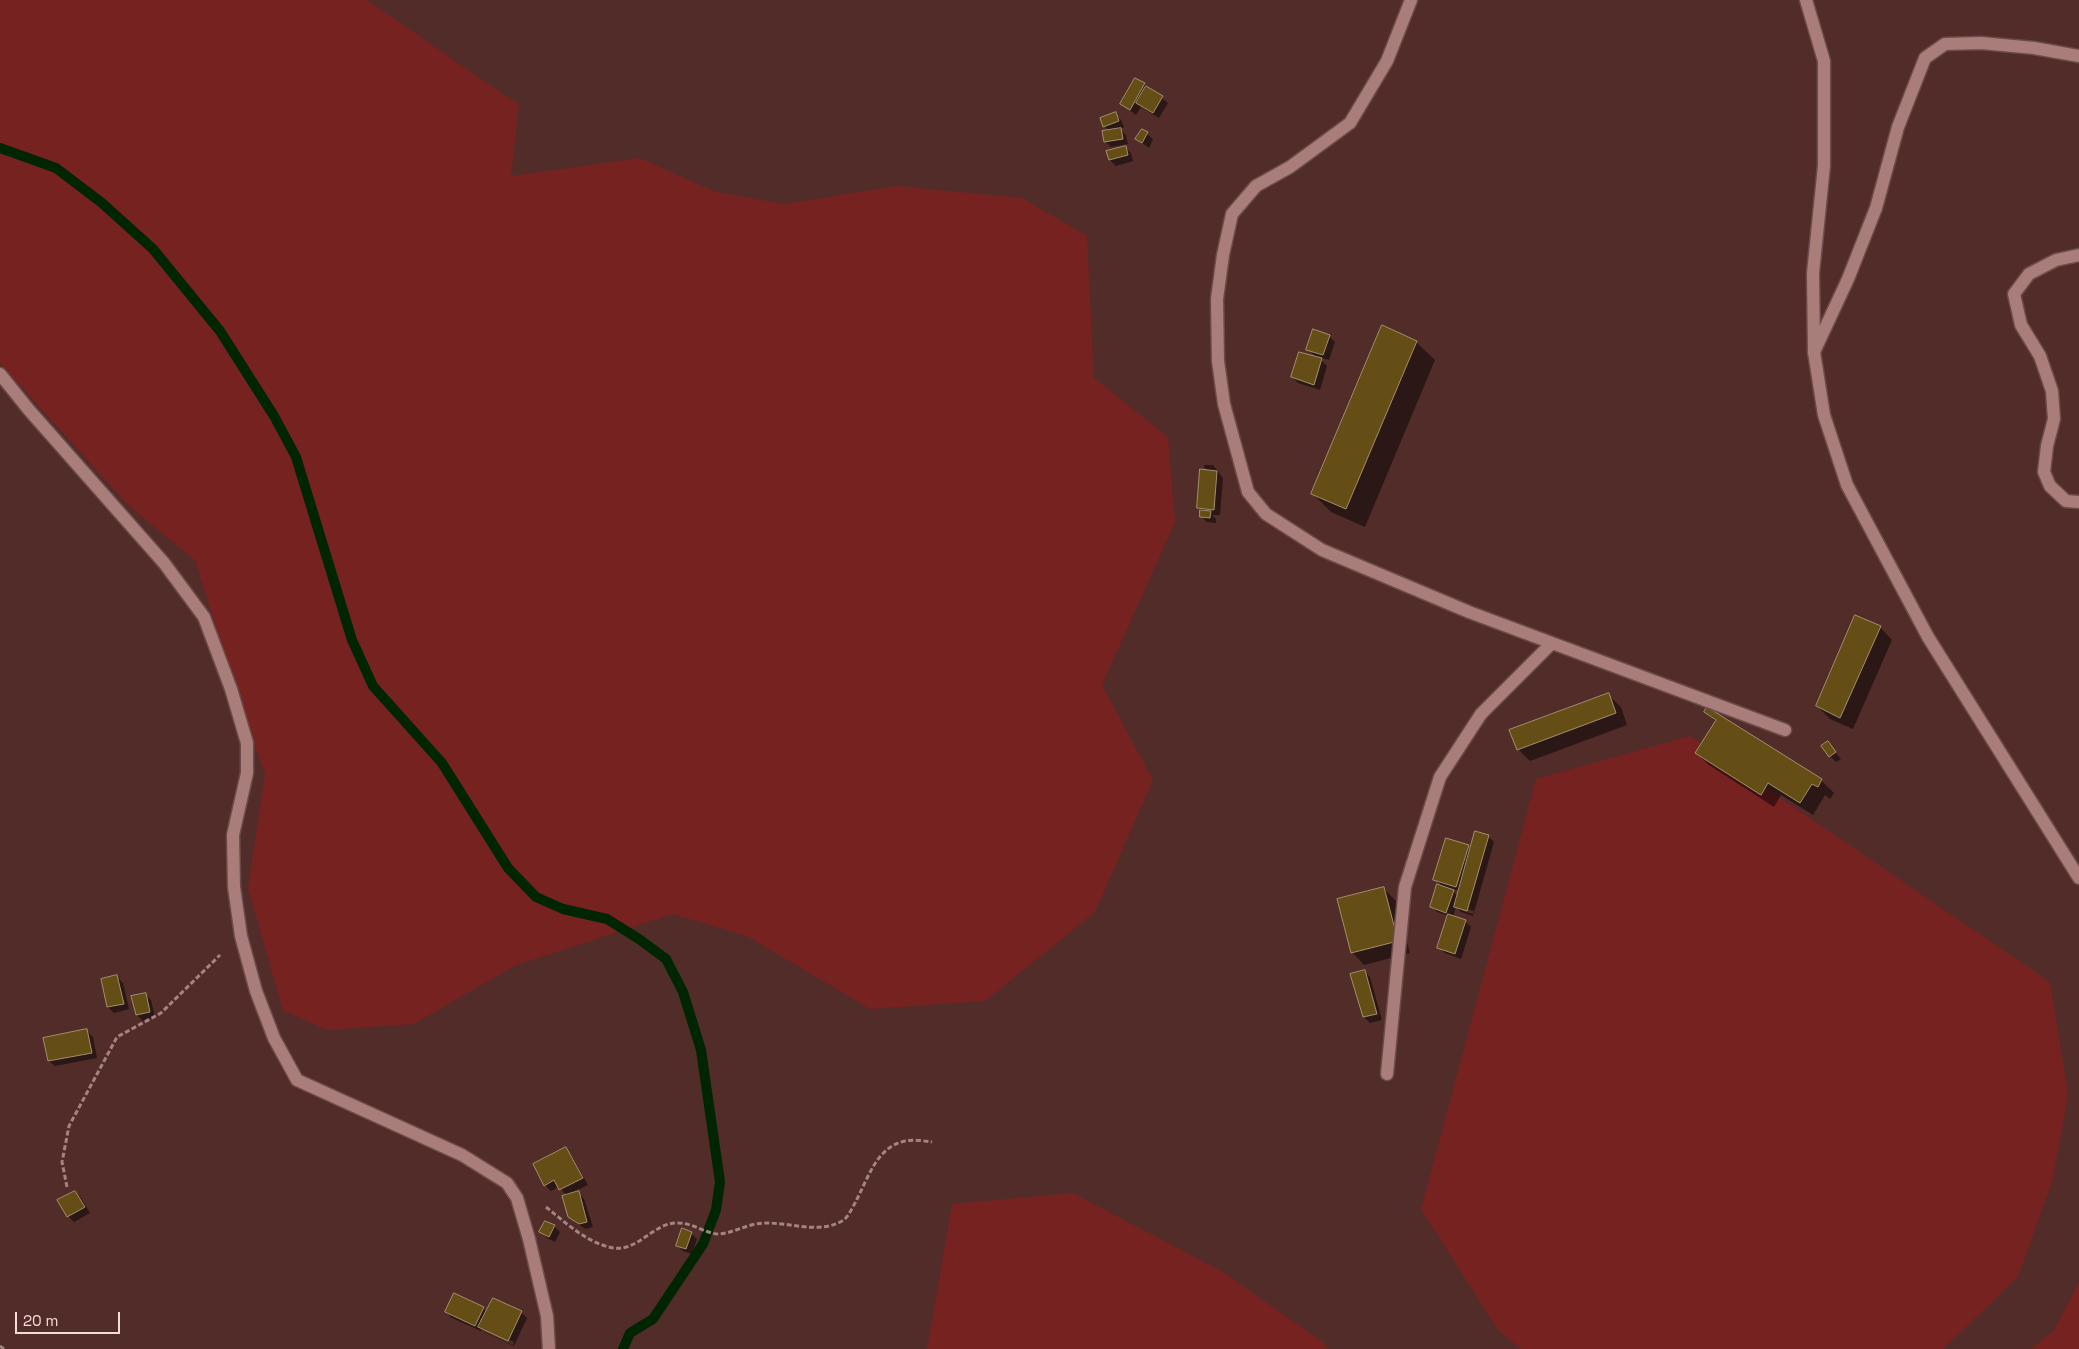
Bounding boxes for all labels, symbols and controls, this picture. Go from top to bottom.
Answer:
scale bar [18,1302,122,1334]
text: 20 m [23,1311,58,1330]

